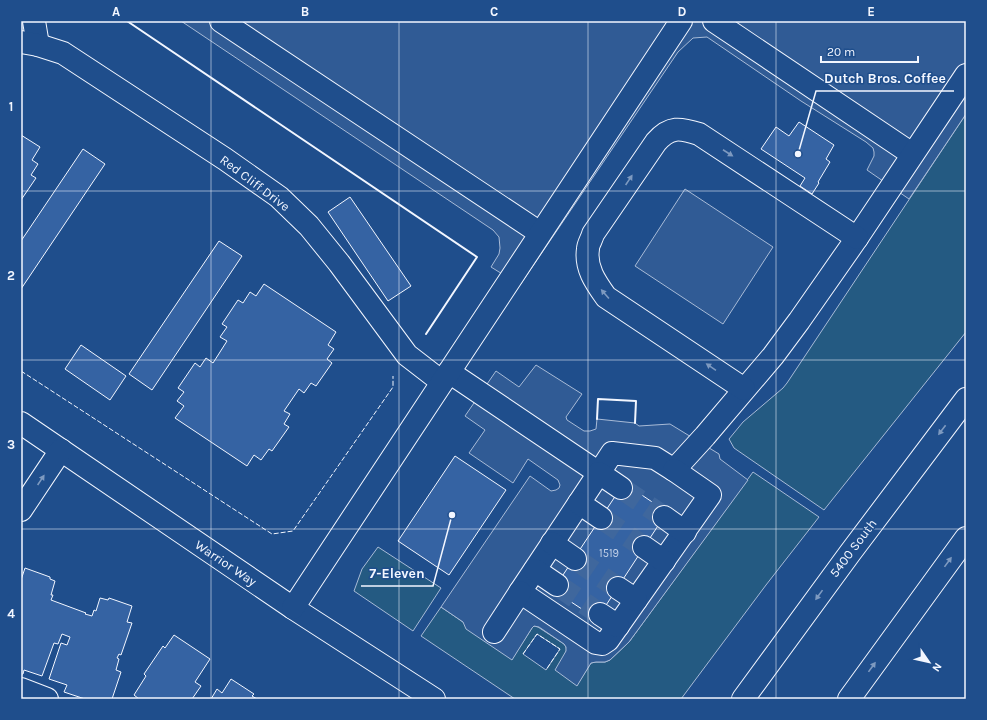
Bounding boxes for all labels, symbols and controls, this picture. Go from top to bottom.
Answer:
text: A [112,4,120,19]
text: B [301,4,309,19]
text: C [490,4,498,19]
text: D [678,4,687,19]
text: E [867,4,875,19]
scale bar [821,38,918,64]
text: 20 m [827,45,855,59]
callout: Dutch Bros. Coffee [816,65,954,91]
text: Dutch Bros. Coffee [824,70,946,87]
text: 1 [9,99,13,114]
one-way arrow [723,149,733,157]
street label: Red Cliff Drive [217,152,293,214]
one-way arrow [626,175,633,186]
text: 2 [7,268,15,283]
one-way arrow [600,288,609,299]
one-way arrow [706,363,717,371]
one-way arrow [938,424,947,435]
text: 3 [7,437,15,452]
one-way arrow [37,475,45,485]
street label: 5400 South [826,516,880,580]
street label: Warrior Way [192,537,260,589]
house number: 1519 [599,547,619,560]
one-way arrow [944,557,952,568]
callout: 7-Eleven [361,560,433,586]
text: 7-Eleven [369,565,425,582]
one-way arrow [814,590,823,601]
text: 4 [7,606,15,621]
north arrow [909,642,949,682]
text: N [929,660,944,674]
one-way arrow [867,662,876,673]

